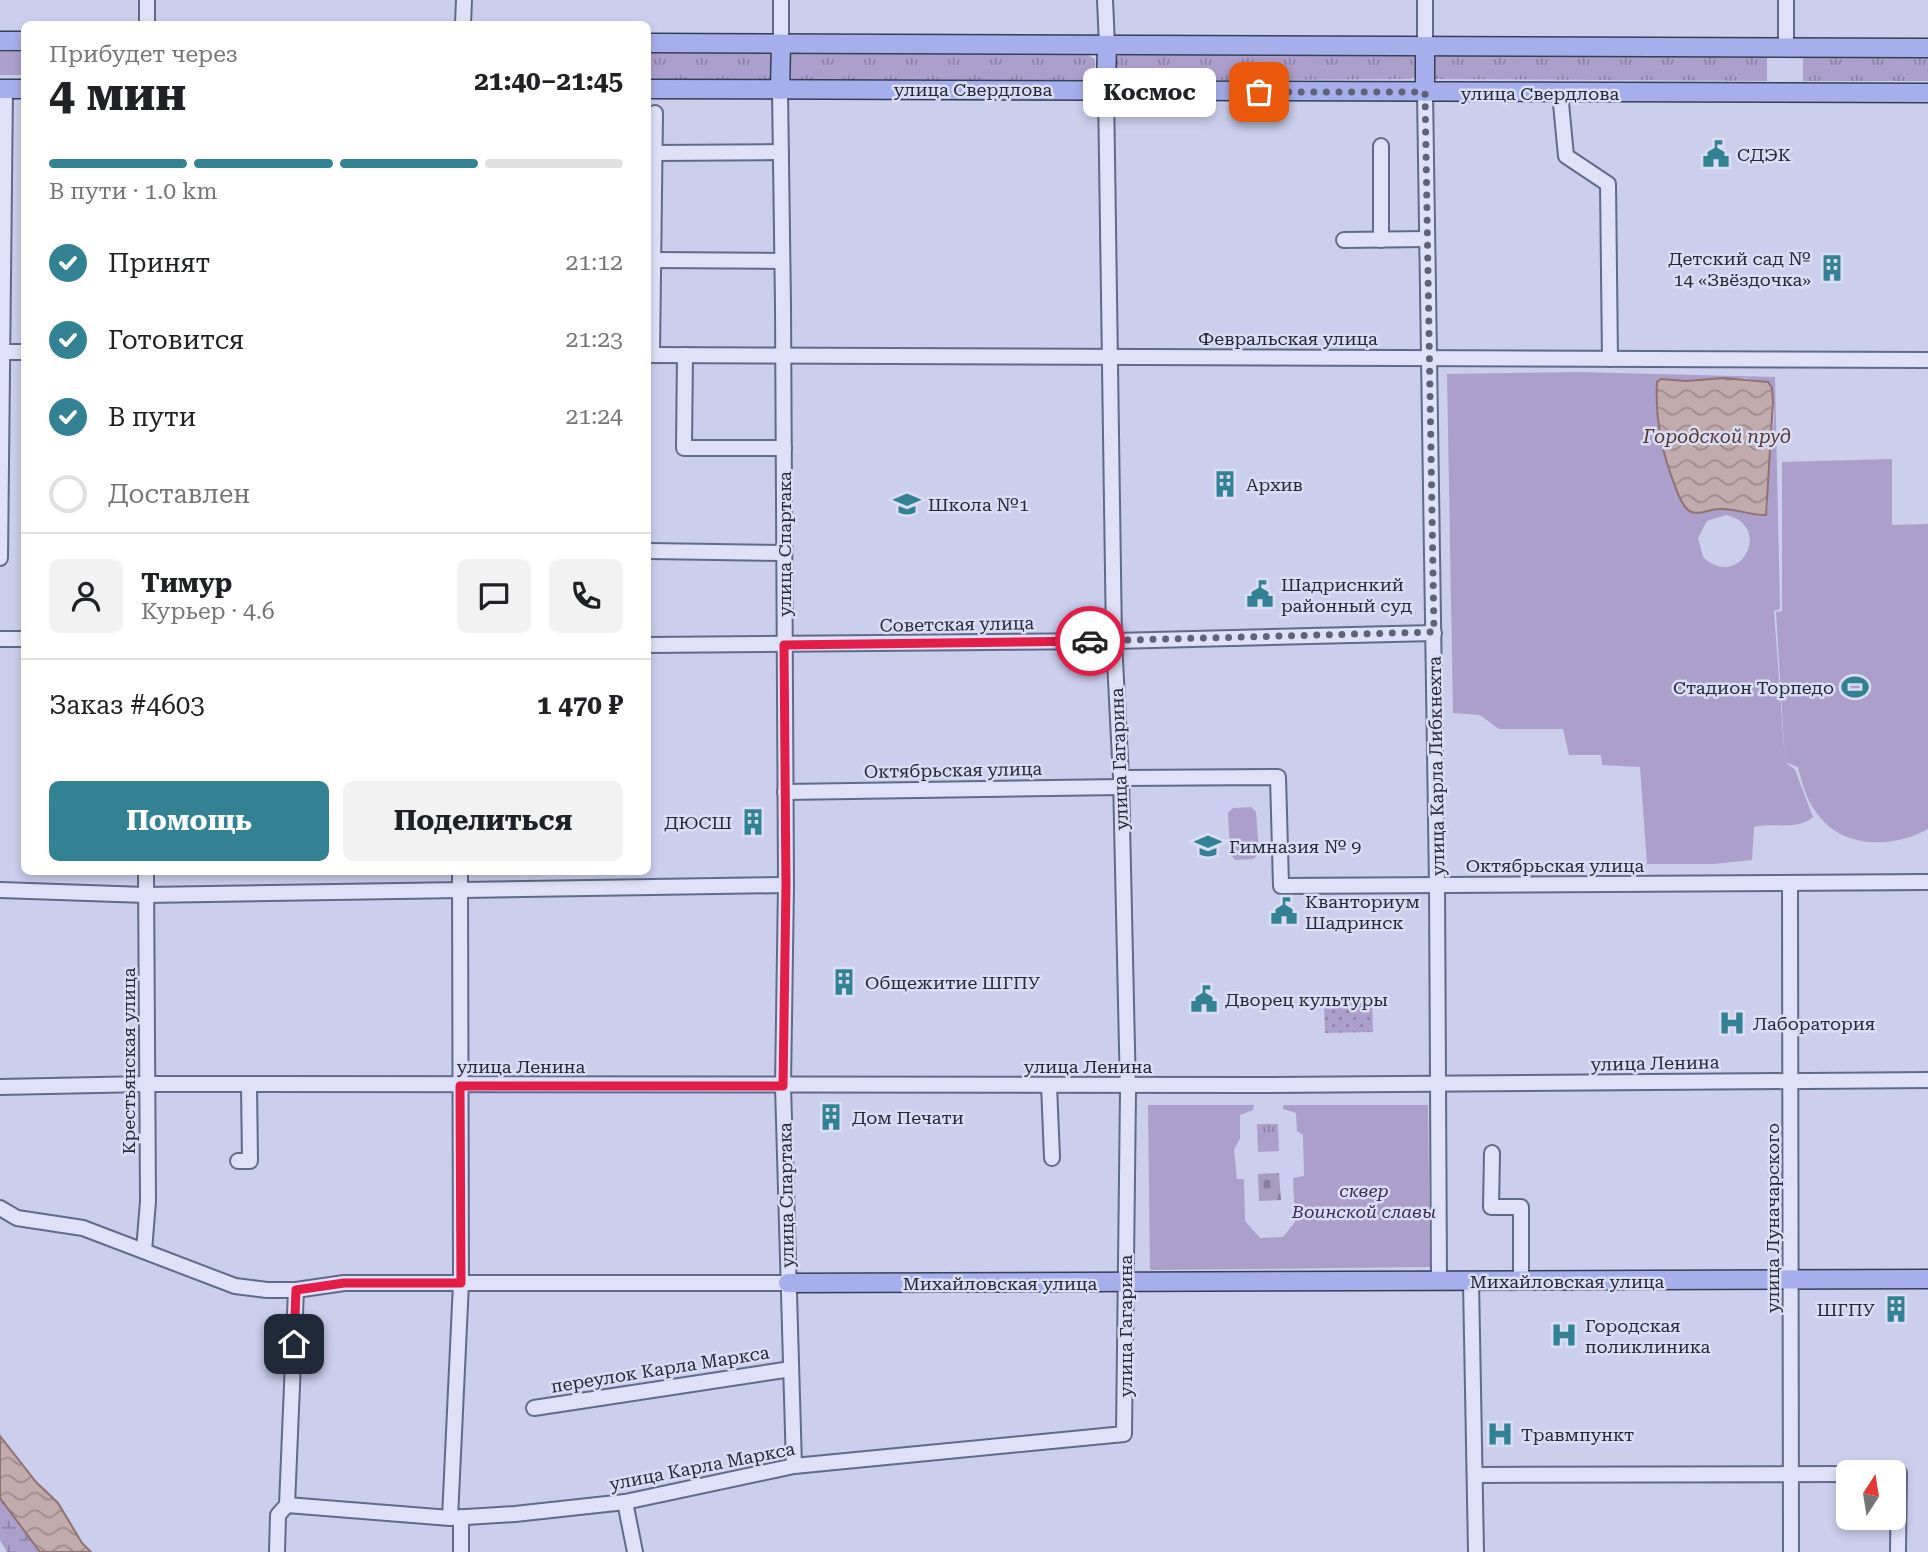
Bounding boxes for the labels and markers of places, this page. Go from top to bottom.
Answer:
pin [1229,62,1289,122]
callout: Космос [1084,68,1217,116]
public building icon: СДЭК [1701,139,1731,169]
place label: СДЭК [1737,144,1791,165]
place label: Детский сад № 14 «Звёздочка» [1668,248,1811,290]
building icon: Детский сад № 14 «Звёздочка» [1817,253,1847,283]
building icon: Архив [1210,469,1240,499]
place label: Архив [1246,474,1303,495]
school or university icon: Школа №1 [892,489,922,519]
place label: Школа №1 [928,494,1029,515]
place label: Шадриснкий районный суд [1281,574,1412,616]
public building icon: Шадриснкий районный суд [1245,579,1275,609]
sports icon: Стадион Торпедо [1840,672,1870,702]
place label: Стадион Торпедо [1673,677,1834,698]
building icon: ДЮСШ [738,807,768,837]
place label: ДЮСШ [664,812,732,833]
school or university icon: Гимназия № 9 [1193,831,1223,861]
place label: Гимназия № 9 [1229,836,1361,857]
place label: Кванториум Шадринск [1305,891,1420,933]
public building icon: Кванториум Шадринск [1269,896,1299,926]
building icon: Общежитие ШГПУ [829,967,859,997]
place label: Общежитие ШГПУ [865,972,1041,993]
public building icon: Дворец культуры [1189,984,1219,1014]
place label: Дворец культуры [1225,989,1388,1010]
hospital icon: Лаборатория [1717,1008,1747,1038]
place label: Лаборатория [1753,1013,1875,1034]
building icon: Дом Печати [816,1102,846,1132]
place label: Дом Печати [852,1107,964,1128]
building icon: ШГПУ [1881,1294,1911,1324]
place label: ШГПУ [1817,1299,1876,1320]
pin [264,1314,324,1374]
place label: Городская поликлиника [1585,1315,1711,1357]
hospital icon: Городская поликлиника [1549,1320,1579,1350]
hospital icon: Травмпункт [1485,1419,1515,1449]
place label: Травмпункт [1521,1424,1634,1445]

